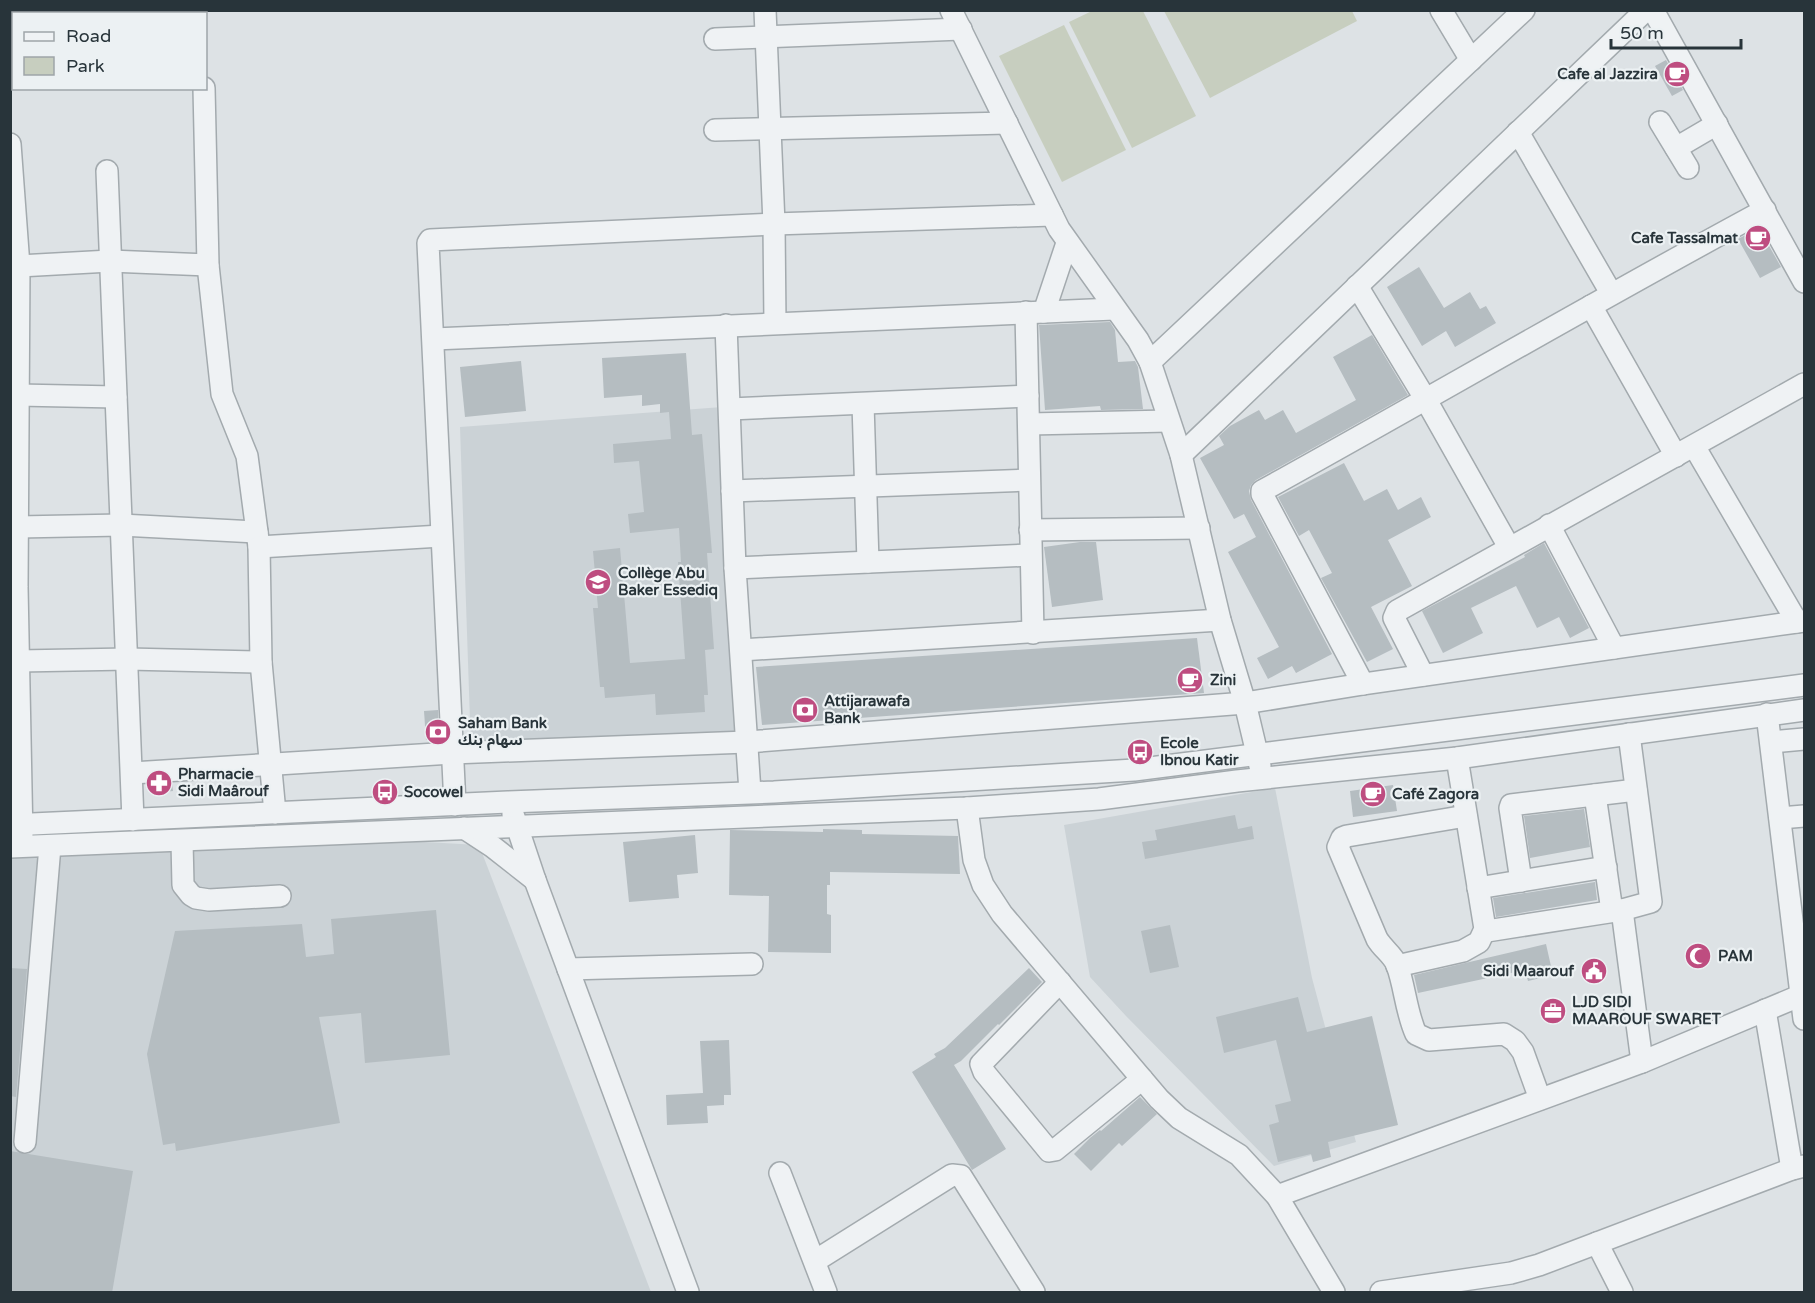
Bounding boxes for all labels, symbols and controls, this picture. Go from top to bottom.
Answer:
legend [12,12,207,90]
scale bar [1611,12,1742,50]
text: 50 m [1620,22,1664,44]
text: Road [66,25,111,47]
text: Park [66,55,105,77]
cafe icon: Cafe al Jazzira [1662,59,1692,89]
place label: Cafe al Jazzira [1557,65,1658,83]
cafe icon: Cafe Tassalmat [1743,223,1773,253]
place label: Cafe Tassalmat [1631,229,1738,247]
place label: Collège Abu Baker Essediq [618,564,718,600]
school or university icon: Collège Abu Baker Essediq [583,567,613,597]
cafe icon: Zini [1175,665,1205,695]
place label: Zini [1210,671,1236,689]
place label: Attijarawafa Bank [824,692,910,727]
bank icon: Attijarawafa Bank [790,695,820,725]
place label: Saham Bank سهام بنك [458,714,547,751]
bank icon: Saham Bank سهام بنك [423,717,453,747]
place label: Ecole Ibnou Katir [1160,734,1239,769]
bus stop icon: Ecole Ibnou Katir [1125,737,1155,767]
place label: Pharmacie Sidi Maârouf [178,765,269,800]
pharmacy icon: Pharmacie Sidi Maârouf [144,768,174,798]
bus stop icon: Socowel [370,777,400,807]
cafe icon: Café Zagora [1358,779,1388,809]
place label: Socowel [404,783,463,801]
place label: Café Zagora [1392,785,1479,804]
mosque icon: PAM [1683,941,1713,971]
place label: PAM [1718,947,1753,965]
public building icon: Sidi Maarouf [1579,956,1609,986]
place label: Sidi Maarouf [1483,962,1574,980]
place label: LJD SIDI MAAROUF SWARET [1572,993,1722,1028]
office icon: LJD SIDI MAAROUF SWARET [1538,996,1568,1026]

